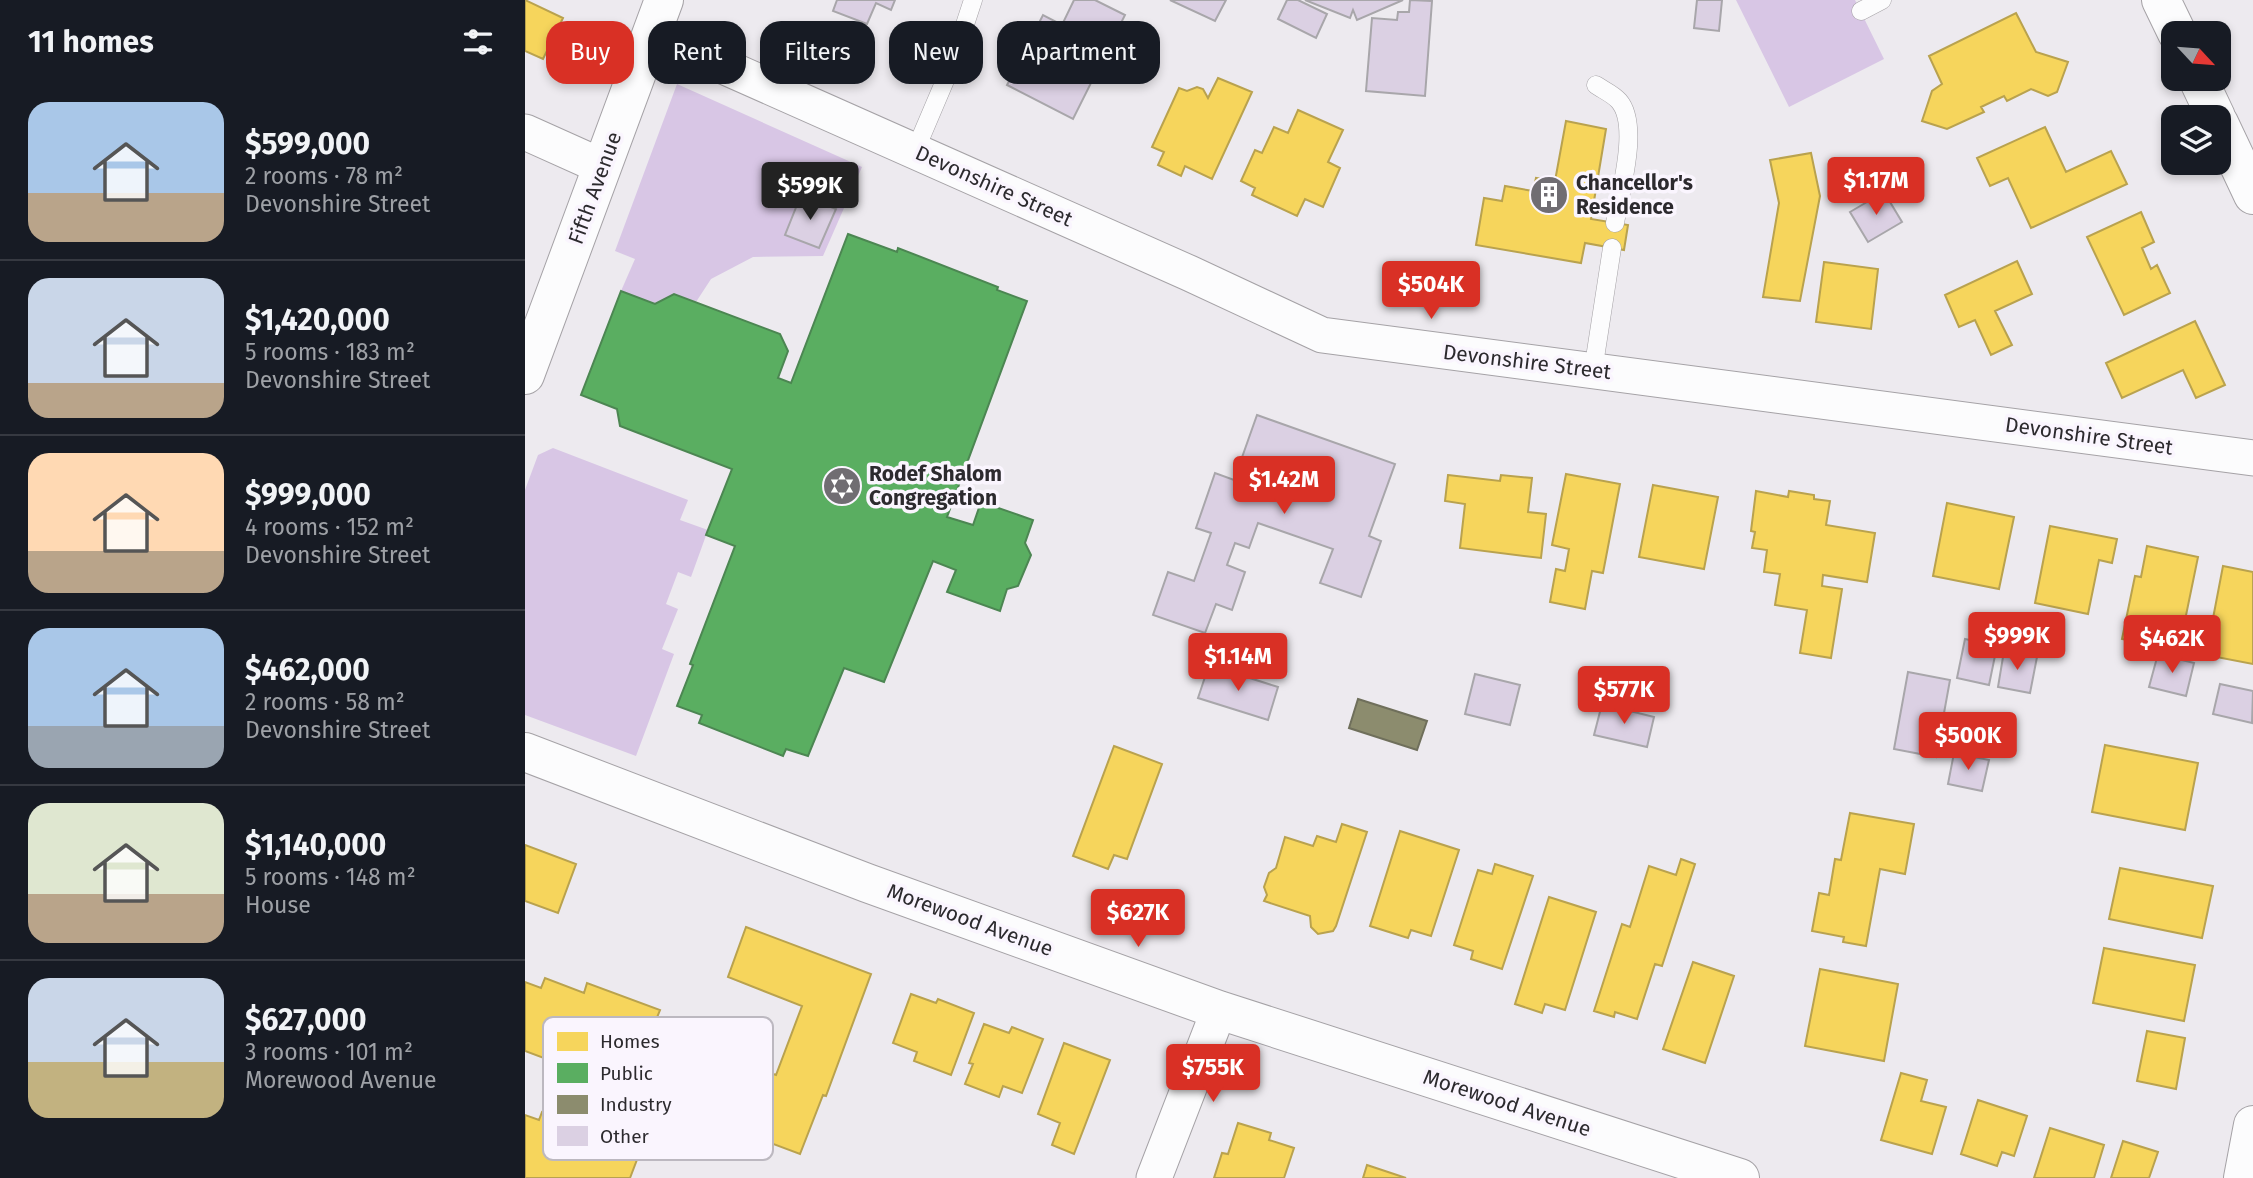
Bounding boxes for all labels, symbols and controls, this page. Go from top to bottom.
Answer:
chip: Buy [546,21,634,84]
chip: Rent [648,21,746,84]
chip: Filters [760,21,875,84]
chip: New [889,21,983,84]
chip: Apartment [997,21,1160,84]
north arrow [2161,21,2231,91]
map controls [2161,21,2231,175]
icon: filters [459,23,497,61]
text: 11 homes [28,24,154,60]
button: layers [2161,105,2231,175]
text: $599,000 [245,126,370,162]
street label: Fifth Avenue [563,128,627,248]
icon: home [84,130,168,214]
street label: Devonshire Street [911,140,1077,232]
pin: $1.17M [1819,158,1933,217]
text: 2 rooms · 78 m² [245,162,403,190]
pin: $599K [761,162,859,222]
text: $1.17M [1843,166,1909,194]
place label: Chancellor's Residence [1576,170,1693,220]
text: $599K [778,171,842,199]
building icon: Chancellor's Residence [1528,174,1570,216]
text: Devonshire Street [245,190,430,218]
pin: $504K [1382,262,1480,321]
text: $504K [1398,270,1464,298]
text: $1,420,000 [245,302,390,338]
icon: home [84,306,168,390]
text: 5 rooms · 183 m² [245,338,415,366]
street label: Devonshire Street [1441,339,1613,385]
text: Devonshire Street [245,366,430,394]
street label: Devonshire Street [2003,411,2175,461]
pin: $1.42M [1227,456,1341,516]
place label: Rodef Shalom Congregation [869,461,1002,511]
synagogue icon: Rodef Shalom Congregation [821,465,863,507]
text: $1.42M [1249,465,1319,493]
text: $999,000 [245,477,371,513]
icon: home [84,481,168,565]
text: 4 rooms · 152 m² [245,513,414,541]
text: Devonshire Street [245,541,430,569]
pin: $999K [1968,612,2066,672]
pin: $462K [2123,616,2221,675]
text: $999K [1984,621,2050,649]
text: $462K [2140,624,2204,652]
pin: $1.14M [1181,634,1295,693]
text: $1.14M [1204,642,1272,670]
text: $462,000 [245,652,370,688]
icon: home [84,656,168,740]
pin: $577K [1575,666,1673,726]
text: $577K [1594,675,1654,703]
text: 2 rooms · 58 m² [245,688,405,716]
pin: $500K [1919,712,2017,772]
text: Devonshire Street [245,716,430,744]
text: $500K [1935,721,2001,749]
text: $1,140,000 [245,827,386,863]
icon: home [84,831,168,915]
text: 5 rooms · 148 m² [245,863,416,891]
street label: Morewood Avenue [883,878,1057,962]
pin: $627K [1089,890,1187,949]
text: House [245,891,311,919]
text: $627K [1107,898,1169,926]
text: $627,000 [245,1002,367,1038]
icon: home [84,1006,168,1090]
legend [543,1017,773,1160]
text: Homes [600,1030,660,1053]
text: 3 rooms · 101 m² [245,1038,413,1066]
pin: $755K [1164,1044,1262,1104]
text: $755K [1182,1053,1244,1081]
text: Public [600,1062,653,1085]
street label: Morewood Avenue [1420,1064,1594,1142]
text: Morewood Avenue [245,1066,437,1094]
text: Industry [600,1093,672,1116]
text: Other [600,1125,649,1148]

